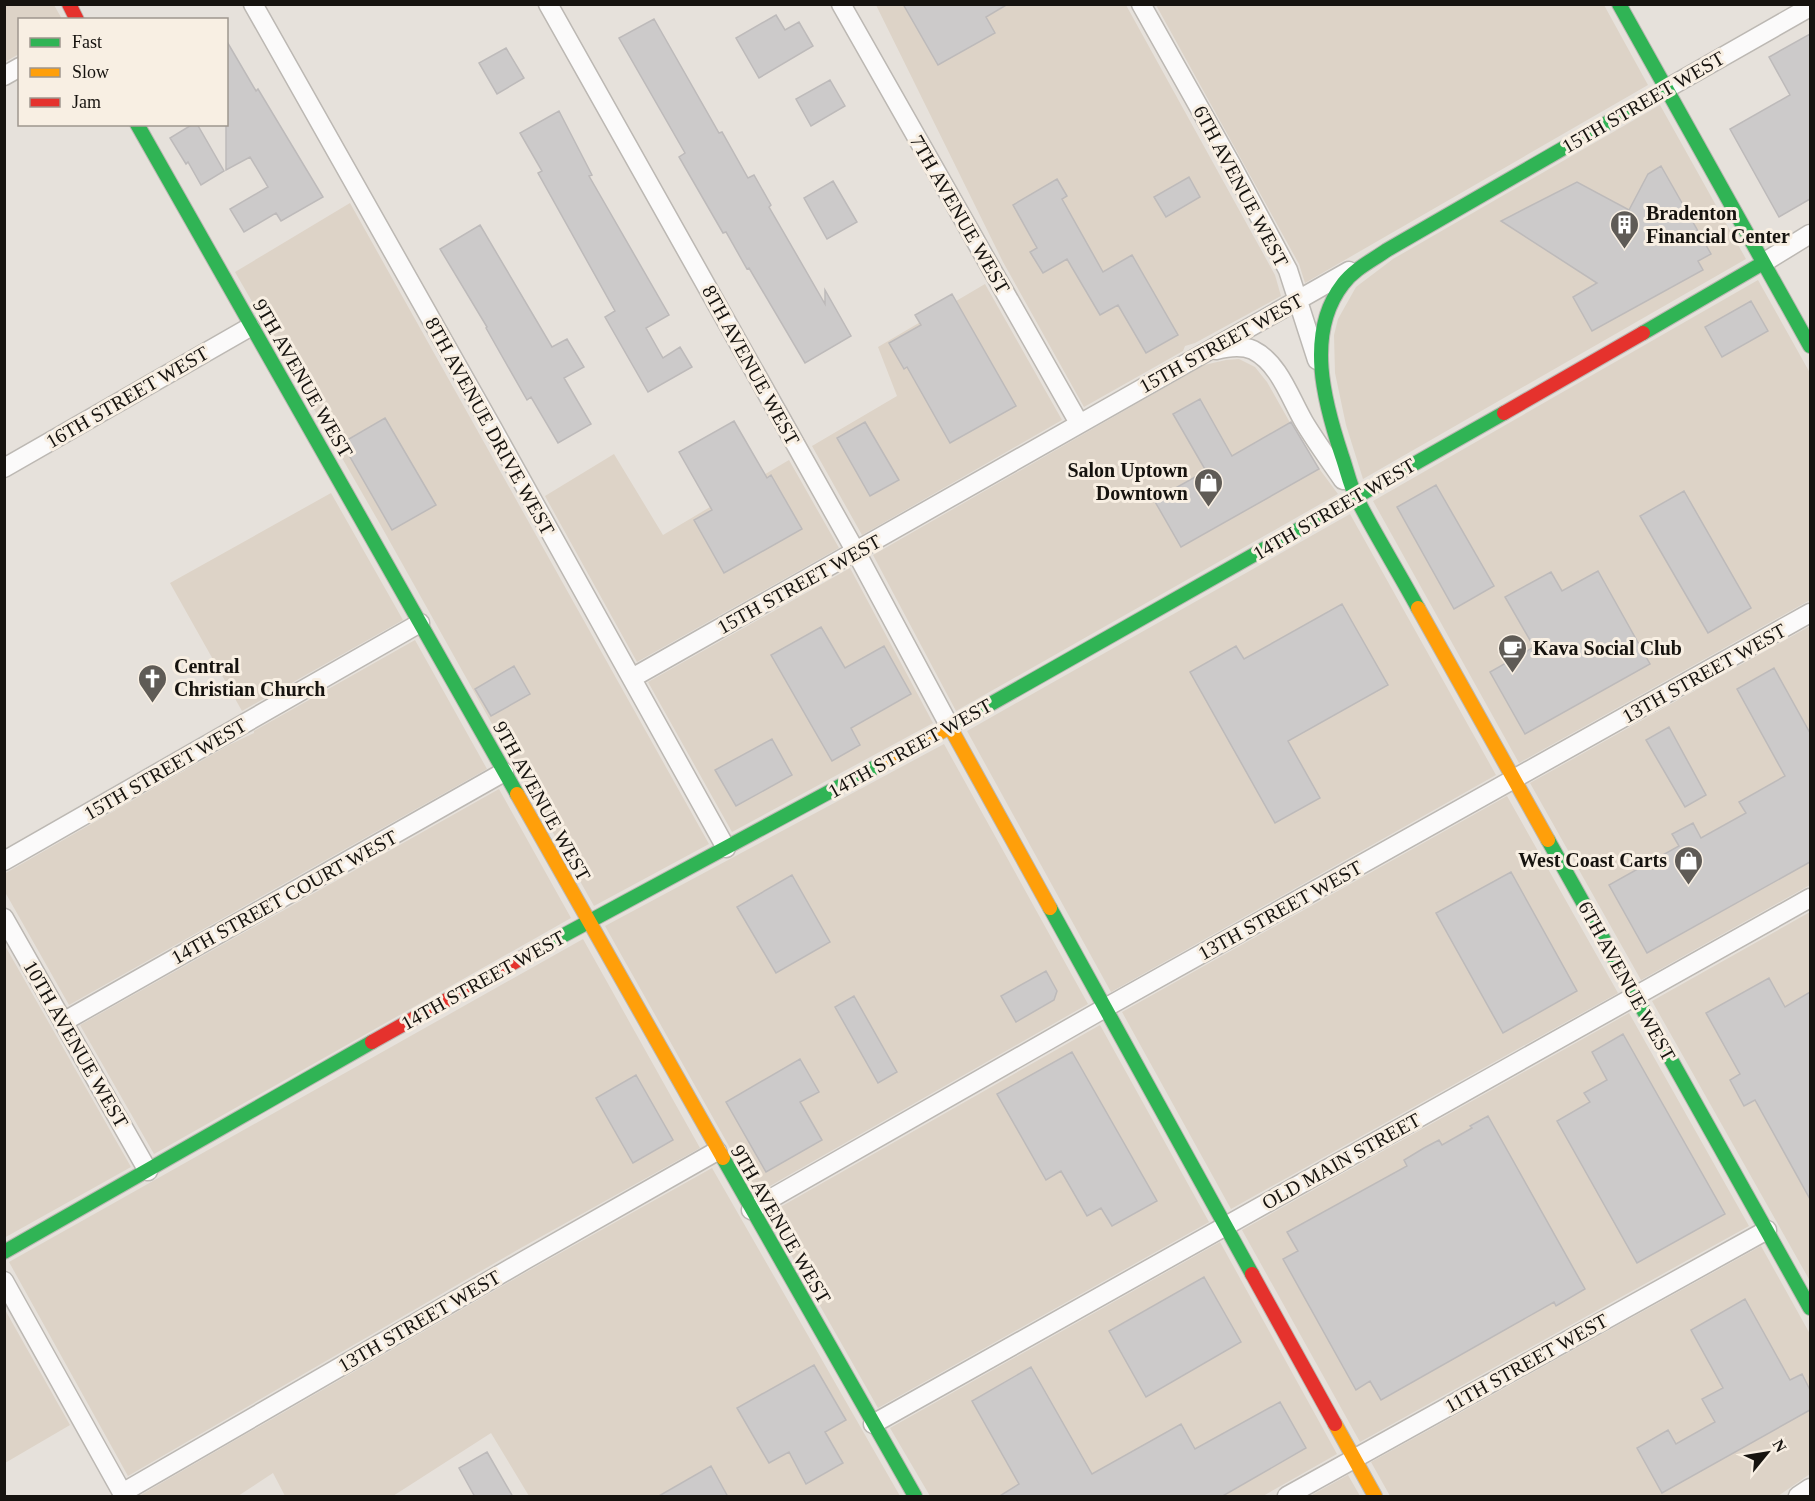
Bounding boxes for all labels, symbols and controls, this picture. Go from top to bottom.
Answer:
legend [18,18,228,126]
text: Fast [72,32,102,52]
street label: 15TH STREET WEST [1558,47,1728,157]
text: Slow [72,62,109,82]
text: Jam [72,92,101,112]
street label: 6TH AVENUE WEST [1189,102,1293,270]
street label: 7TH AVENUE WEST [906,131,1014,297]
place label: Bradenton Financial Center [1646,202,1790,247]
building icon: Bradenton Financial Center [1609,208,1641,250]
street label: 8TH AVENUE WEST [698,281,804,449]
street label: 15TH STREET WEST [1135,289,1307,397]
street label: 9TH AVENUE WEST [249,295,357,461]
street label: 8TH AVENUE DRIVE WEST [421,313,559,539]
street label: 16TH STREET WEST [42,342,212,452]
street label: 14TH STREET WEST [1249,454,1419,564]
place label: Salon Uptown Downtown [1067,459,1188,504]
shop icon: Salon Uptown Downtown [1193,466,1225,508]
street label: 15TH STREET WEST [713,530,885,638]
street label: 13TH STREET WEST [1618,619,1790,727]
cafe icon: Kava Social Club [1496,632,1528,674]
place label: Kava Social Club [1533,637,1682,659]
place label: Central Christian Church [174,655,325,700]
church icon: Central Christian Church [137,662,169,704]
street label: 14TH STREET WEST [824,694,996,802]
street label: 15TH STREET WEST [80,714,250,824]
street label: 9TH AVENUE WEST [489,717,595,885]
street label: 14TH STREET COURT WEST [167,826,401,968]
shop icon: West Coast Carts [1672,844,1704,886]
place label: West Coast Carts [1518,849,1667,871]
street label: 13TH STREET WEST [1194,856,1366,964]
street label: 6TH AVENUE WEST [1574,897,1680,1065]
street label: 14TH STREET WEST [397,926,569,1034]
street label: 10TH AVENUE WEST [19,957,133,1131]
street label: OLD MAIN STREET [1258,1108,1424,1214]
street label: 9TH AVENUE WEST [727,1141,835,1307]
street label: 13TH STREET WEST [334,1266,504,1376]
street label: 11TH STREET WEST [1441,1309,1611,1417]
north arrow [1737,1423,1797,1483]
text: N [1769,1436,1790,1455]

